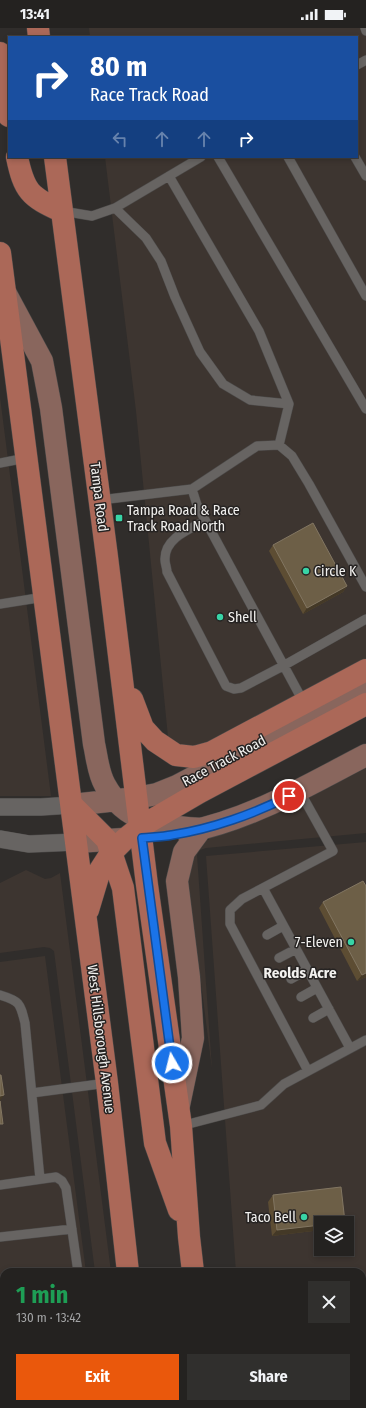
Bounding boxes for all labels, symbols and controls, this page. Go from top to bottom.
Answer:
text: 13:41 [20,5,50,23]
text: 80 m [90,50,147,83]
icon: right [24,52,76,104]
text: Race Track Road [90,84,209,106]
icon: left [109,128,131,150]
icon: ahead [151,128,173,150]
icon: ahead [193,128,215,150]
icon: right [235,128,257,150]
street label: Tampa Road [86,461,112,533]
place label: Tampa Road & Race Track Road North [127,502,240,535]
marker: Tampa Road & Race Track Road North [114,513,124,523]
place label: Circle K [314,563,357,580]
marker: Circle K [301,566,311,576]
place label: Shell [228,609,257,626]
marker: Shell [215,612,225,622]
street label: Race Track Road [179,732,269,790]
pin [272,779,306,813]
icon: arrive [278,785,300,807]
place label: 7-Eleven [295,934,343,951]
marker: 7-Eleven [346,937,356,947]
street label: West Hillsborough Avenue [83,964,119,1114]
district label: Reolds Acre [263,964,337,982]
position arrow [151,1042,193,1084]
place label: Taco Bell [245,1209,296,1226]
marker: Taco Bell [299,1212,309,1222]
map controls [314,1216,354,1256]
button: layers [314,1216,354,1256]
text: 1 min [16,1281,68,1309]
button: close [308,1281,350,1323]
text: 130 m · 13:42 [16,1310,81,1325]
button: Exit [16,1354,179,1400]
button: Share [187,1354,350,1400]

